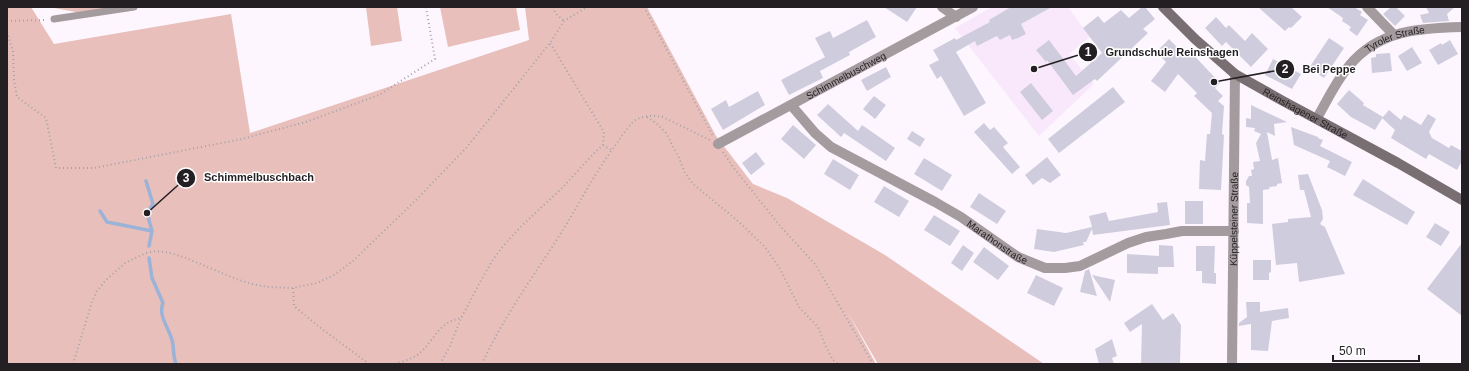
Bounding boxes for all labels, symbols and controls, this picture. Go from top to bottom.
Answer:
street label: Tyroler Straße [1362,24,1426,54]
callout: Grundschule Reinshagen [1078,41,1247,64]
text: 1 [1085,45,1092,59]
text: Grundschule Reinshagen [1105,46,1239,58]
street label: Schimmelbuschweg [804,49,888,101]
callout: Bei Peppe [1275,57,1364,80]
text: 2 [1282,62,1289,76]
text: Bei Peppe [1302,63,1356,75]
street label: Reinshagener Straße [1261,85,1350,141]
callout: Schimmelbuschbach [176,166,322,189]
text: 3 [183,171,190,185]
text: Schimmelbuschbach [204,171,314,183]
street label: Küppelsteiner Straße [1228,172,1239,266]
street label: Marathonstraße [965,218,1030,266]
scale bar [1333,337,1419,363]
text: 50 m [1339,344,1366,358]

